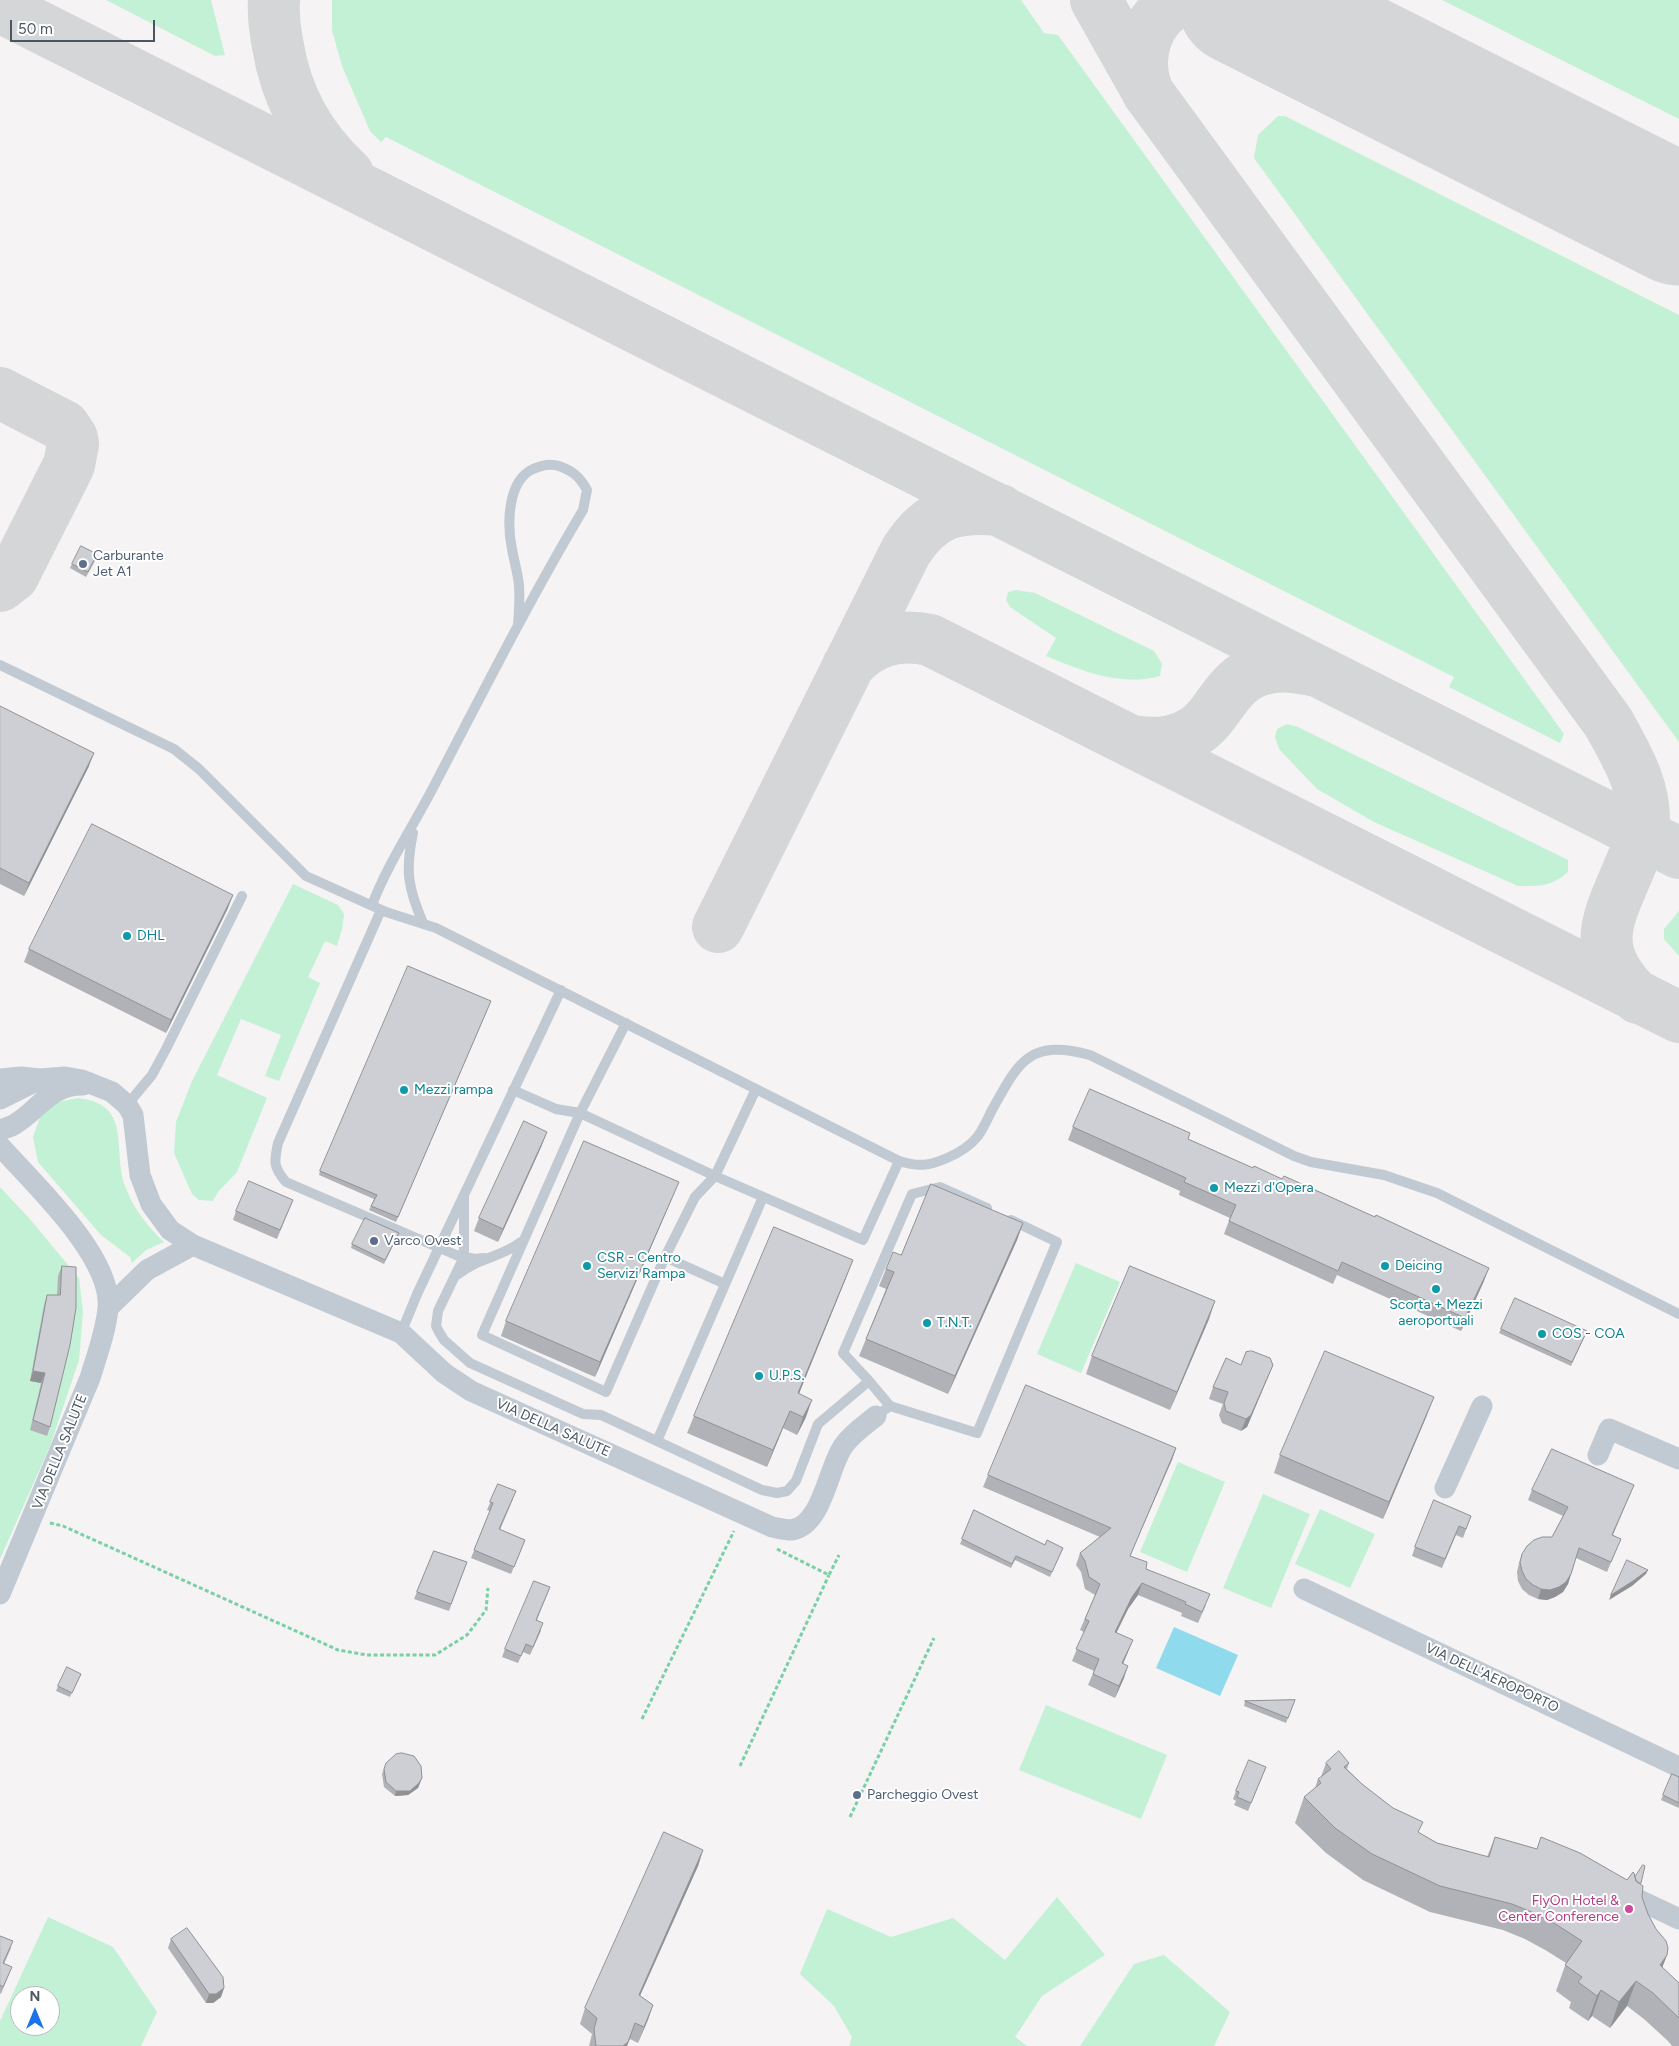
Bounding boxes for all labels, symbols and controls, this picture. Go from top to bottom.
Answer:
scale bar [12,10,158,42]
text: 50 m [18,20,53,38]
place label: Carburante Jet A1 [93,548,164,580]
marker: Carburante Jet A1 [77,558,89,570]
place label: DHL [137,928,164,944]
marker: DHL [121,930,133,942]
place label: Mezzi rampa [414,1082,493,1098]
marker: Mezzi rampa [398,1084,410,1096]
place label: Mezzi d'Opera [1224,1180,1314,1196]
marker: Mezzi d'Opera [1208,1182,1220,1194]
place label: Varco Ovest [384,1233,462,1249]
marker: Varco Ovest [368,1235,380,1247]
place label: CSR - Centro Servizi Rampa [597,1250,685,1282]
place label: Deicing [1395,1258,1442,1274]
marker: CSR - Centro Servizi Rampa [581,1260,593,1272]
marker: Deicing [1379,1260,1391,1272]
marker: Scorta + Mezzi aeroportuali [1430,1283,1442,1295]
place label: Scorta + Mezzi aeroportuali [1389,1297,1483,1330]
place label: T.N.T. [937,1315,972,1331]
marker: T.N.T. [921,1317,933,1329]
place label: COS - COA [1552,1326,1625,1342]
marker: COS - COA [1536,1328,1548,1340]
place label: U.P.S. [769,1368,804,1384]
marker: U.P.S. [753,1370,765,1382]
street label: VIA DELLA SALUTE [29,1392,91,1512]
street label: VIA DELLA SALUTE [493,1395,613,1461]
street label: VIA DELL'AEROPORTO [1423,1640,1561,1716]
place label: Parcheggio Ovest [867,1787,979,1803]
marker: Parcheggio Ovest [851,1789,863,1801]
place label: FlyOn Hotel & Center Conference [1498,1893,1619,1925]
marker: FlyOn Hotel & Center Conference [1623,1903,1635,1915]
north arrow [10,1986,60,2036]
text: N [30,1988,40,2005]

